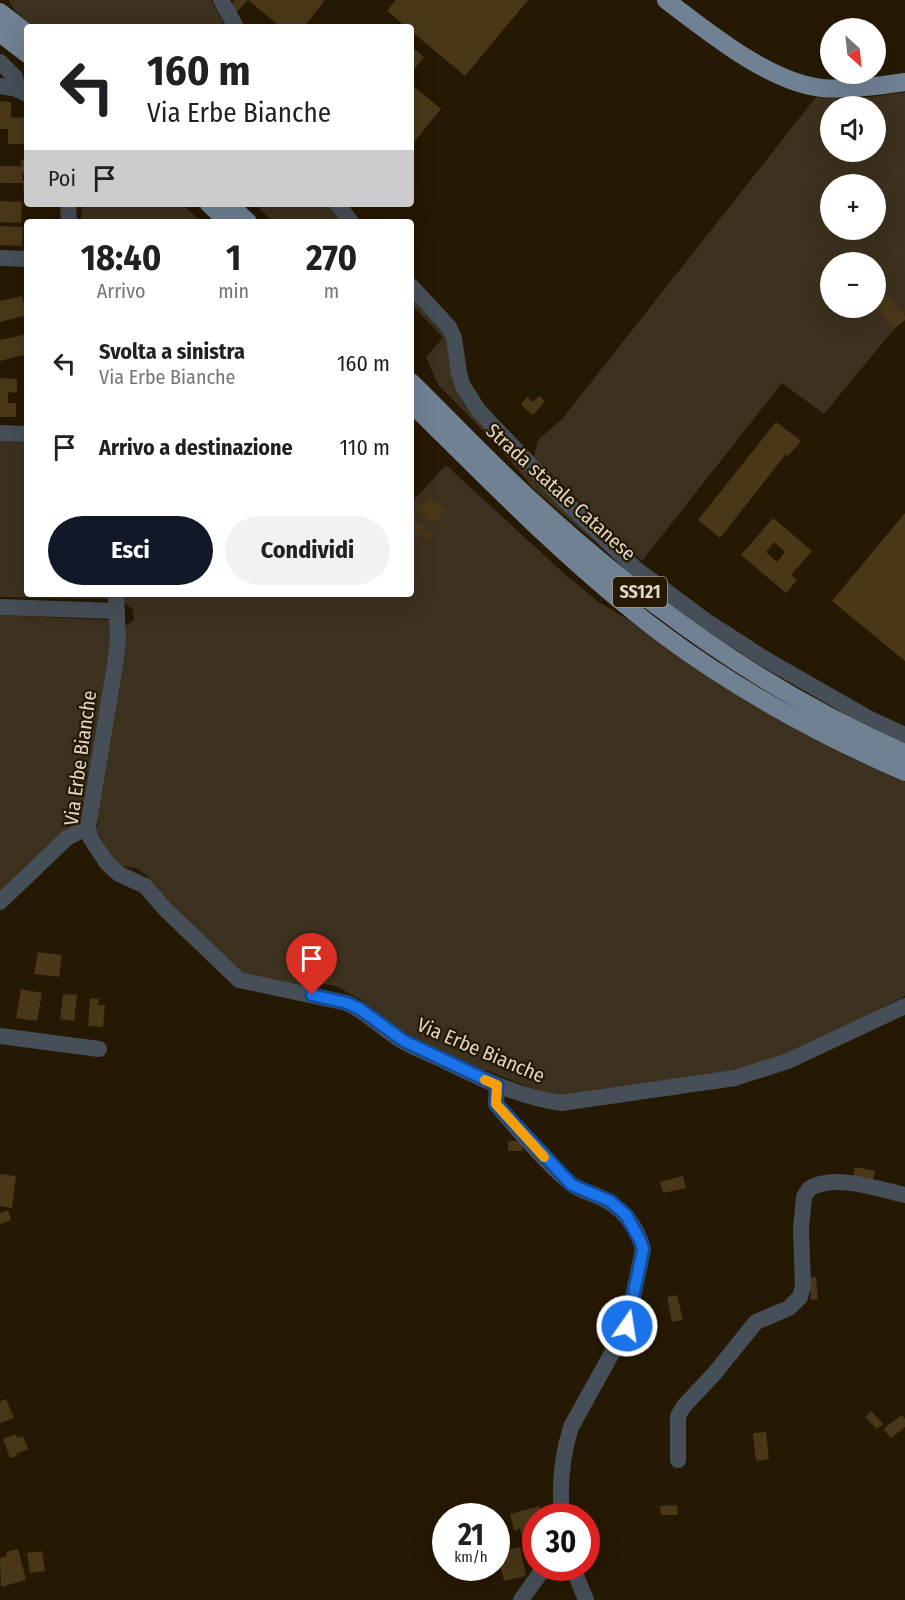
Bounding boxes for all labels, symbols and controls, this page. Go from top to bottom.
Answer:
north arrow [820,18,886,84]
map controls [820,18,886,318]
text: 160 m [147,46,250,96]
icon: left [48,48,126,126]
button: sound [820,96,886,162]
text: Via Erbe Bianche [147,97,331,129]
icon: arrive [88,162,121,195]
text: Poi [48,165,76,192]
button: + [820,174,886,240]
text: 18:40 [81,236,161,280]
text: 1 [226,236,241,280]
text: 270 [306,236,357,280]
button: − [820,252,886,318]
text: Arrivo [97,279,146,303]
text: min [218,279,249,303]
text: m [324,279,339,303]
text: Svolta a sinistra [99,338,245,365]
icon: left [48,347,81,380]
text: 160 m [337,350,390,377]
text: Via Erbe Bianche [99,365,235,389]
street label: Strada statale Catanese [481,418,641,566]
icon: arrive [48,431,81,464]
text: Arrivo a destinazione [99,434,293,461]
text: 110 m [340,434,390,461]
button: Esci [48,516,213,585]
button: Condividi [225,516,390,585]
road number: SS121 [613,577,667,607]
street label: Via Erbe Bianche [59,689,101,827]
pin [286,933,337,995]
icon: arrive [295,942,328,975]
street label: Via Erbe Bianche [414,1012,548,1088]
position arrow [595,1294,659,1358]
speed limit sign: 30 [522,1503,600,1581]
text: 21 [458,1517,484,1553]
text: km/h [454,1548,488,1566]

